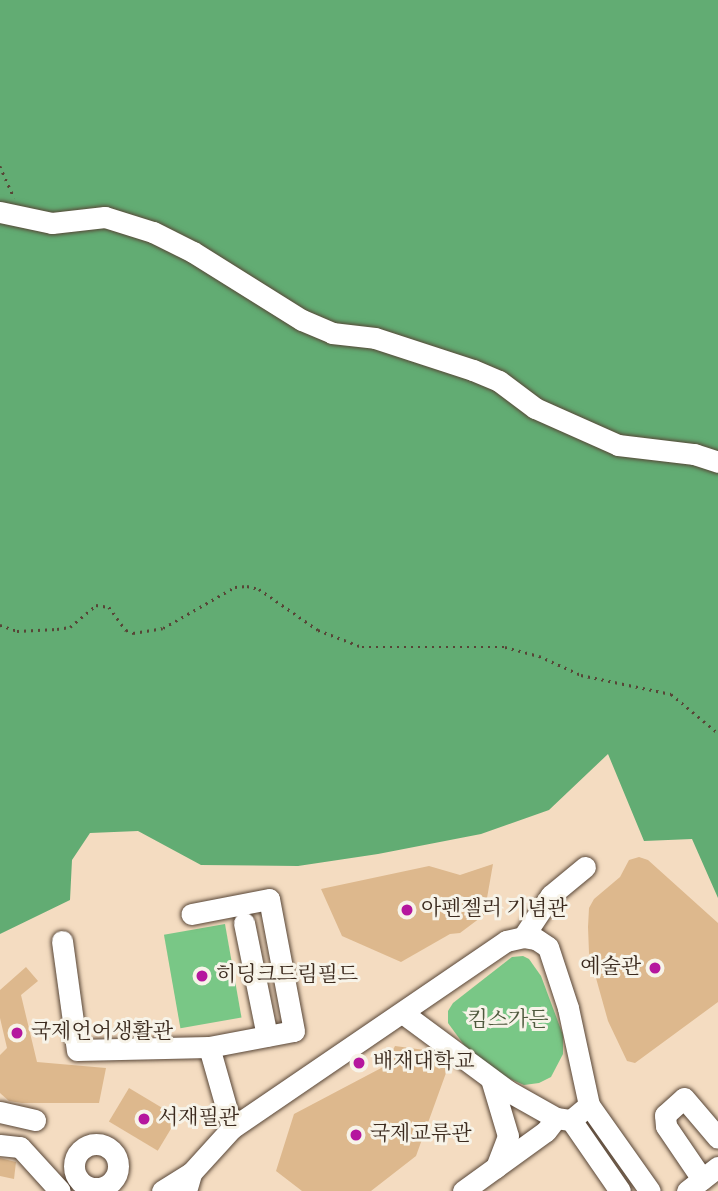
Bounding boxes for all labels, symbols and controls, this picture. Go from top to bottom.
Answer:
place label: 아펜젤러 기념관 [421,897,567,923]
marker: 아펜젤러 기념관 [399,902,415,918]
place label: 예술관 [580,955,641,981]
marker: 예술관 [647,960,663,976]
place label: 히딩크드림필드 [216,963,358,989]
marker: 히딩크드림필드 [194,968,210,984]
park label: 킴스가든 [467,1008,549,1034]
place label: 국제언어생활관 [31,1020,173,1046]
marker: 국제언어생활관 [9,1025,25,1041]
place label: 배재대학교 [373,1050,474,1076]
marker: 배재대학교 [351,1055,367,1071]
place label: 서재필관 [158,1106,239,1132]
marker: 서재필관 [136,1111,152,1127]
place label: 국제교류관 [370,1122,471,1148]
marker: 국제교류관 [348,1127,364,1143]

